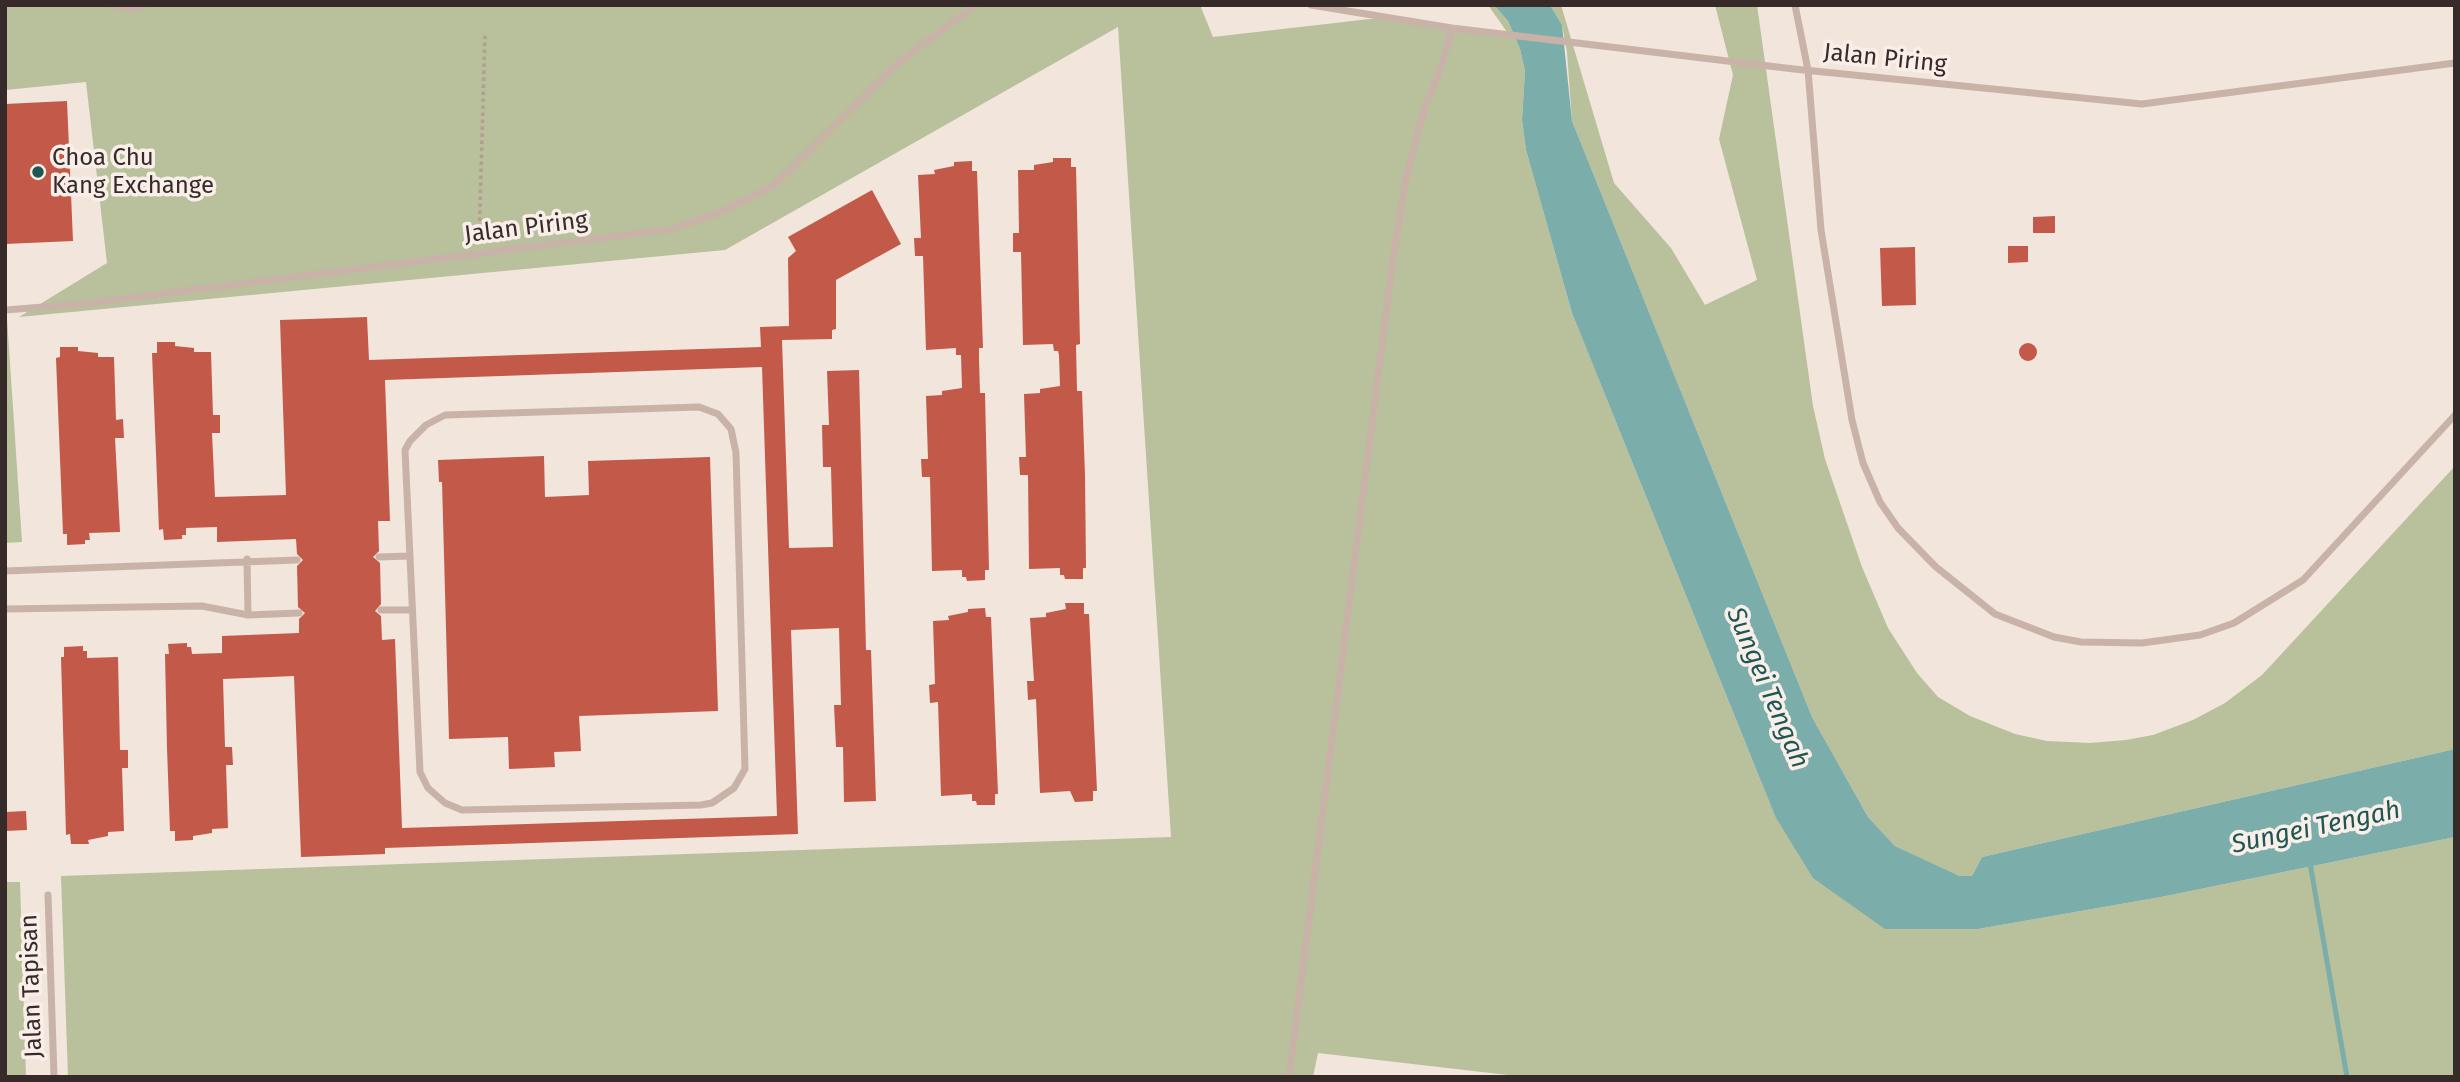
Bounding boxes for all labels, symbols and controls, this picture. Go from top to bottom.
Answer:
street label: Jalan Piring [1822,38,1948,80]
place label: Choa Chu Kang Exchange [52,144,214,200]
marker: Choa Chu Kang Exchange [30,164,46,180]
street label: Jalan Piring [463,206,589,250]
water label: Sungei Tengah [1719,603,1815,773]
water label: Sungei Tengah [2229,795,2403,861]
street label: Jalan Tapisan [15,914,49,1058]

